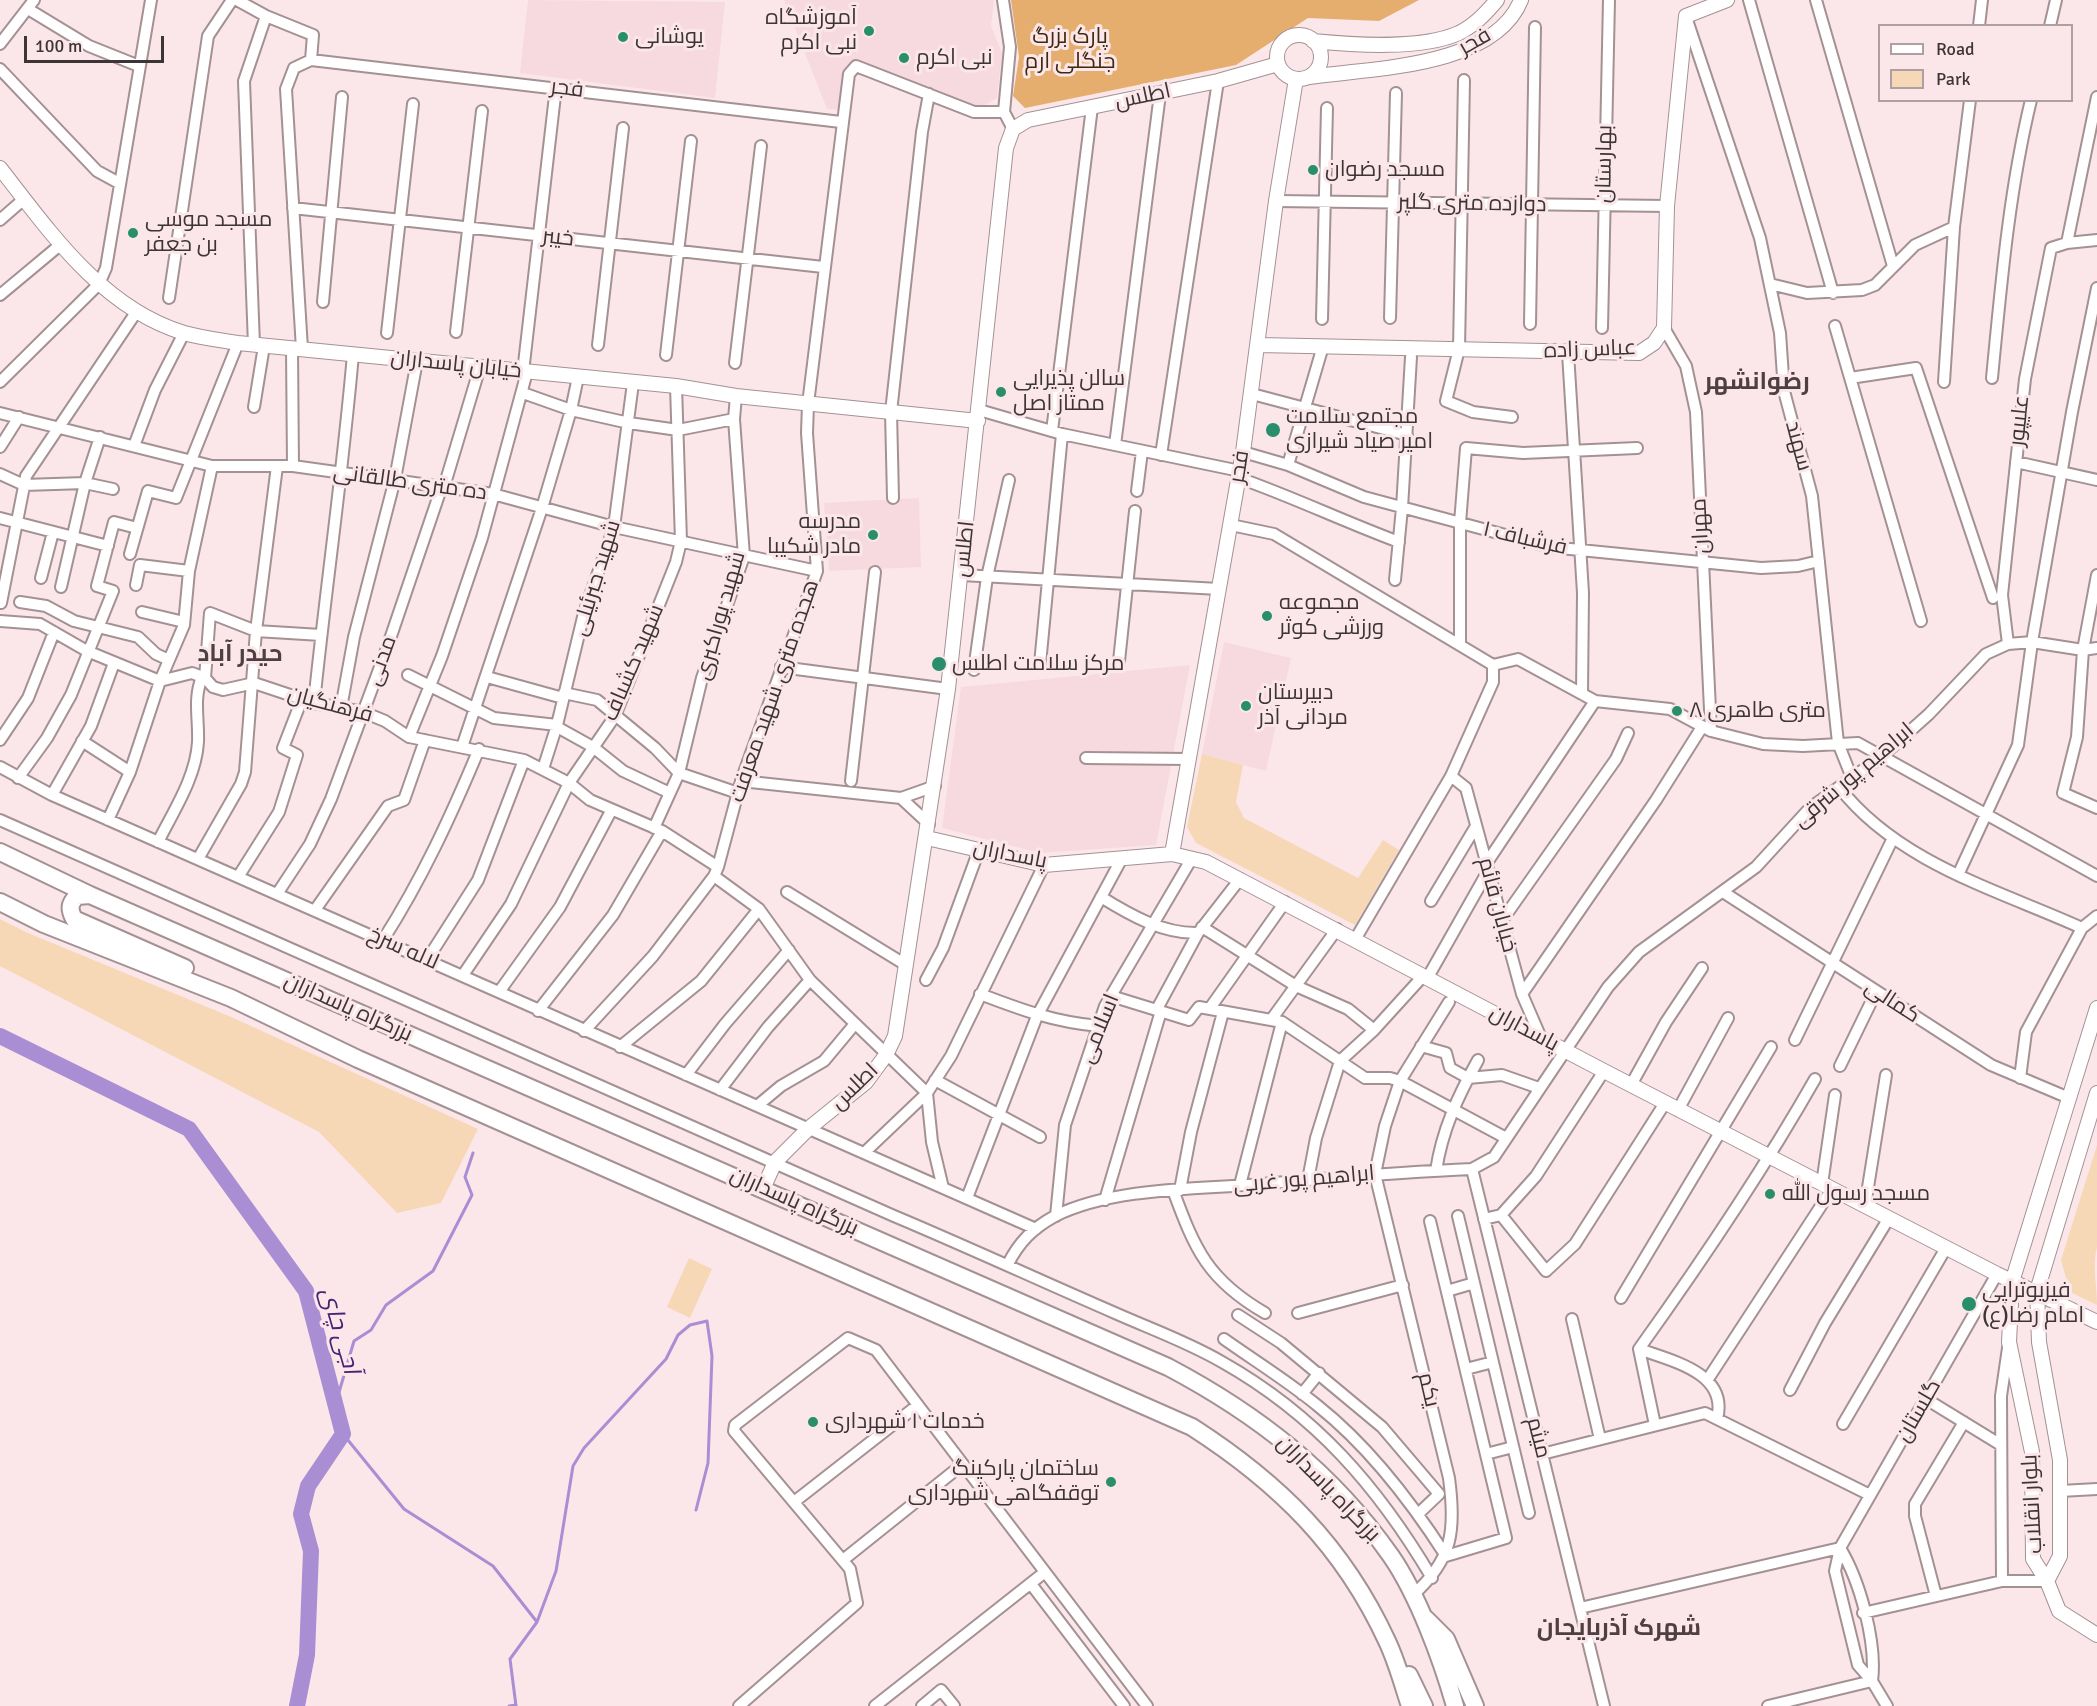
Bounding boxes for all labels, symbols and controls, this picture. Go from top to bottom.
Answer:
place label: آموزشگاه نبی اکرم [765,5,857,56]
street label: فجر [1454,22,1496,62]
scale bar [27,24,166,62]
place label: یوشانی [635,24,704,50]
marker: آموزشگاه نبی اکرم [862,24,876,38]
park label: پارک بزرگ جنگلی ارم [1025,24,1115,76]
legend [1878,24,2073,102]
marker: یوشانی [616,30,630,44]
text: 100 m [35,35,82,57]
text: Road [1936,38,1975,60]
place label: نبی اکرم [916,45,993,71]
marker: نبی اکرم [897,51,911,65]
text: Park [1936,68,1971,90]
street label: فجر [549,74,585,104]
street label: اطلس [1113,78,1173,116]
street label: بهارستان [1591,125,1619,203]
place label: مسجد رضوان [1325,157,1445,183]
marker: مسجد رضوان [1306,163,1320,177]
street label: دوازده متری گلپر [1397,190,1547,218]
place label: مسجد موسی بن جعفر [145,207,272,258]
street label: خیبر [541,223,575,253]
marker: مسجد موسی بن جعفر [126,226,140,240]
street label: عباس زاده [1543,335,1637,365]
street label: خیابان پاسداران [389,345,523,385]
place label: سالن پذیرایی ممتاز اصل [1013,366,1125,418]
district label: رضوانشهر [1704,369,1810,397]
marker: سالن پذیرایی ممتاز اصل [994,385,1008,399]
street label: علیپور [2004,394,2036,448]
place label: مجتمع سلامت امیر صیاد شیرازی [1286,404,1433,456]
street label: سهند [1779,418,1817,474]
marker: مجتمع سلامت امیر صیاد شیرازی [1264,421,1282,439]
street label: فجر [1224,449,1256,485]
street label: ده متری طالقانی [332,459,488,507]
street label: مهران [1686,497,1716,555]
place label: مدرسه مادر شکیبا [767,509,861,560]
street label: شهید جبرئیلی [567,517,627,639]
street label: فرشباف ۱ [1480,517,1570,561]
street label: اطلس [949,520,981,578]
marker: مدرسه مادر شکیبا [866,528,880,542]
street label: شهید پوراکبری [690,549,752,683]
street label: هجده متری شهید معرفت [724,576,826,806]
place label: مجموعه ورزشی کوثر [1279,590,1384,642]
street label: شهید کشباف [598,601,670,725]
marker: مجموعه ورزشی کوثر [1260,609,1274,623]
street label: مدنی [361,632,403,690]
district label: حیدر آباد [197,641,283,669]
place label: مرکز سلامت اطلس [952,651,1124,677]
marker: مرکز سلامت اطلس [930,655,948,673]
place label: دبیرستان مردانی آذر [1258,680,1348,732]
street label: فرهنگیان [285,681,375,729]
place label: ۸ متری طاهری [1689,698,1826,724]
marker: دبیرستان مردانی آذر [1239,699,1253,713]
marker: ۸ متری طاهری [1670,704,1684,718]
street label: ابراهیم پور شرقی [1788,718,1920,834]
street label: پاسداران [971,835,1049,875]
street label: خیابان قائم [1472,855,1522,955]
street label: لاله سرخ [363,922,443,976]
street label: بزرگراه پاسداران [280,968,416,1048]
street label: کمالی [1859,974,1925,1030]
street label: اسلامی [1074,990,1126,1068]
street label: پاسداران [1485,1000,1563,1058]
street label: اطلس [826,1058,884,1116]
street label: ابراهیم پور غربی [1232,1161,1376,1199]
street label: بزرگراه پاسداران [726,1162,862,1242]
place label: مسجد رسول الله [1782,1181,1930,1207]
marker: مسجد رسول الله [1763,1187,1777,1201]
place label: فیزیوتراپی امام رضا(ع) [1982,1278,2084,1330]
water label: آجی چای [313,1285,365,1377]
marker: فیزیوتراپی امام رضا(ع) [1960,1295,1978,1313]
street label: یکم [1411,1370,1445,1410]
street label: گلستان [1891,1375,1947,1447]
place label: خدمات ۱ شهرداری [825,1409,985,1435]
marker: خدمات ۱ شهرداری [806,1415,820,1429]
street label: میثم [1520,1415,1556,1461]
street label: بزرگراه پاسداران [1271,1430,1385,1548]
street label: بلوار انقلاب [2017,1453,2049,1555]
place label: ساختمان پارکینگ توقفگاهی شهرداری [908,1456,1099,1508]
marker: ساختمان پارکینگ توقفگاهی شهرداری [1104,1475,1118,1489]
district label: شهرک آذربایجان [1537,1615,1701,1643]

